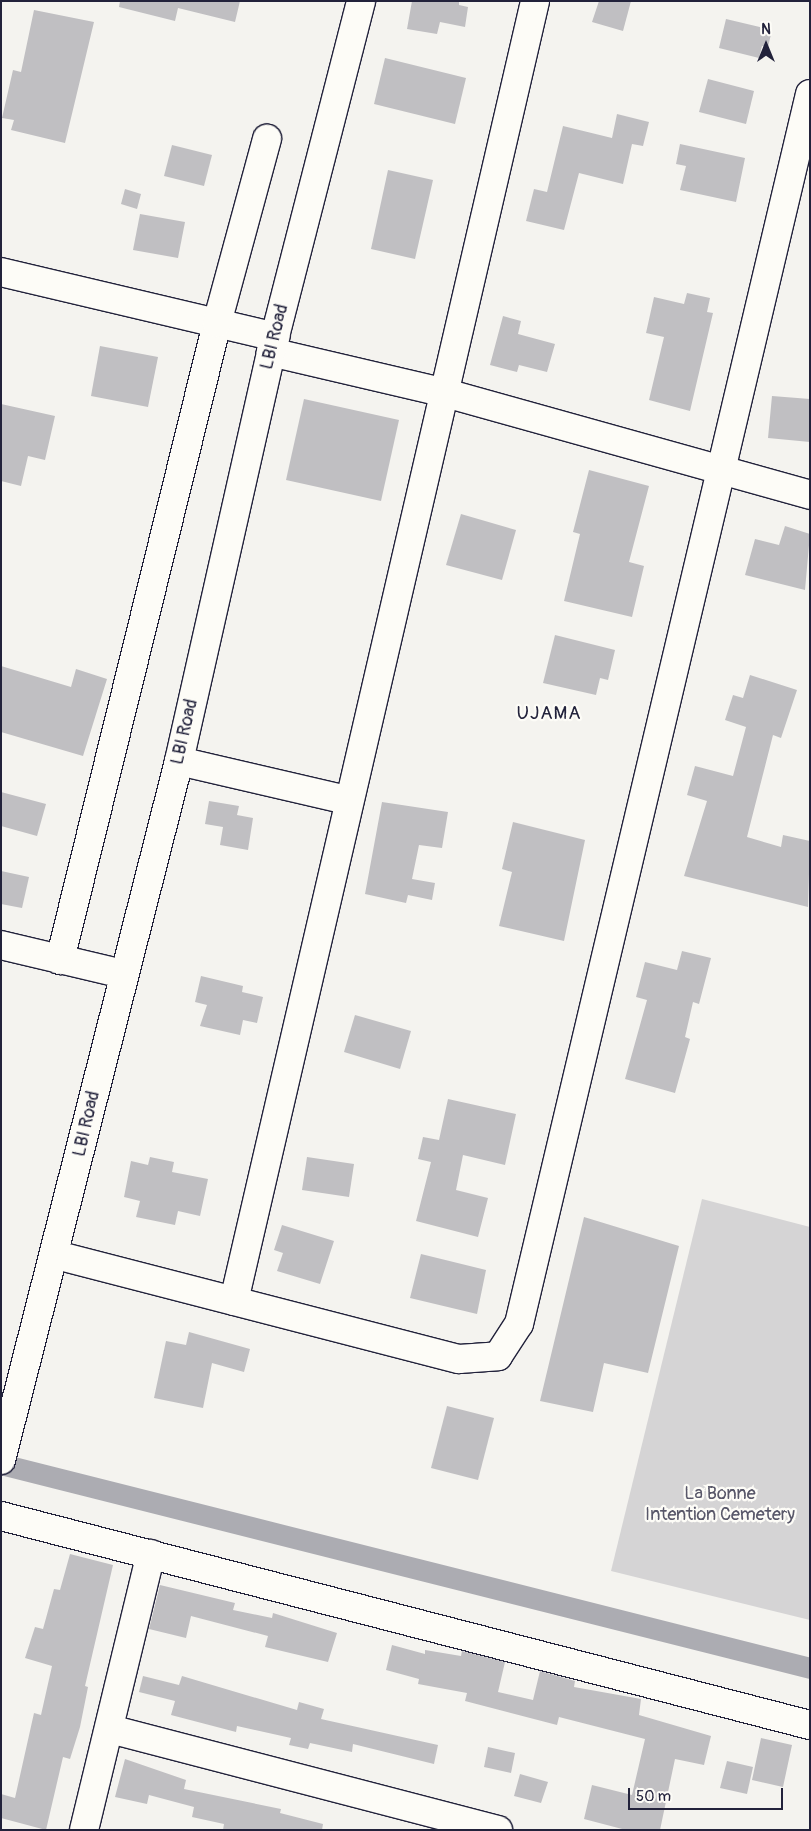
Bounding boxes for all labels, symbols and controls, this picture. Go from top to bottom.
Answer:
north arrow [741,20,791,70]
text: N [761,21,771,38]
street label: LBI Road [256,302,294,372]
street label: LBI Road [167,697,203,767]
district label: UJAMA [516,703,582,725]
street label: LBI Road [69,1089,105,1159]
park label: La Bonne Intention Cemetery [645,1484,795,1526]
scale bar [631,1778,786,1810]
text: 50 m [636,1787,671,1806]

